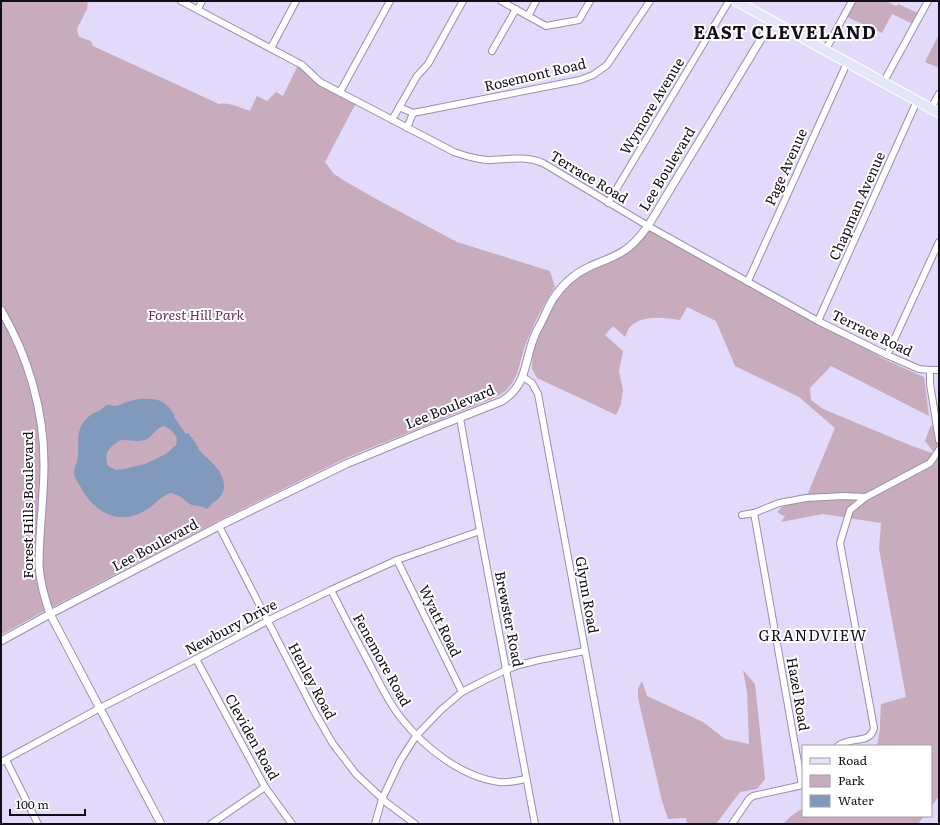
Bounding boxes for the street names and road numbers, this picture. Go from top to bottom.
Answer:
street label: Rosemont Road [482,52,588,95]
street label: Wymore Avenue [614,53,688,158]
street label: Lee Boulevard [633,122,699,214]
street label: Page Avenue [759,125,811,208]
street label: Terrace Road [547,145,633,208]
street label: Chapman Avenue [823,148,889,263]
street label: Terrace Road [828,304,917,361]
street label: Lee Boulevard [402,379,498,433]
street label: Forest Hills Boulevard [17,431,37,579]
street label: Lee Boulevard [108,513,201,575]
street label: Glynn Road [571,555,605,635]
street label: Brewster Road [491,569,529,669]
street label: Wyatt Road [415,581,467,660]
street label: Newbury Drive [181,593,280,659]
street label: Fenemore Road [349,609,417,710]
street label: Henley Road [284,639,342,723]
street label: Hazel Road [783,655,815,733]
street label: Cleviden Road [221,690,285,784]

